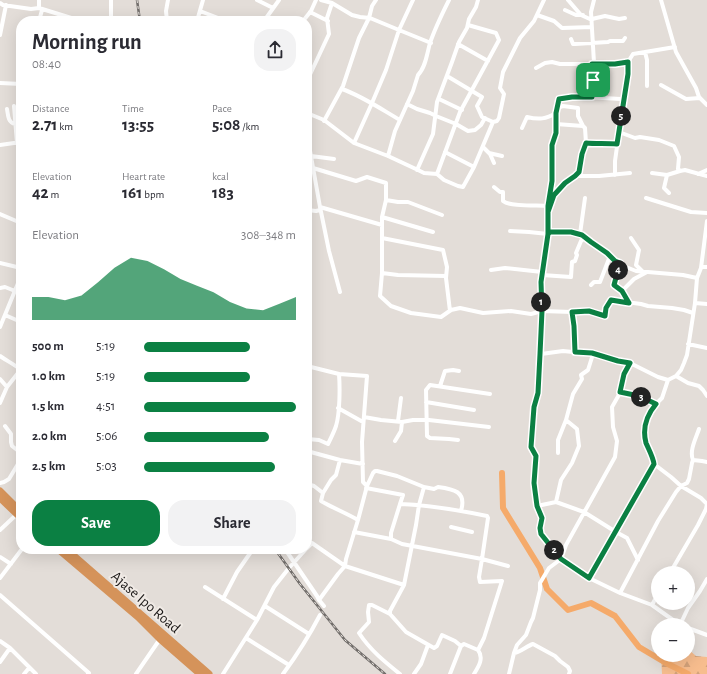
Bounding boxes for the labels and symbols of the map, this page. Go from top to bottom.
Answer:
pin [576,63,610,97]
pin: 5 [611,106,631,126]
pin: 4 [608,260,628,280]
pin: 1 [531,292,551,312]
pin: 3 [631,387,651,407]
pin: 2 [544,540,564,560]
street label: Ajase Ipo Road [108,569,183,636]

